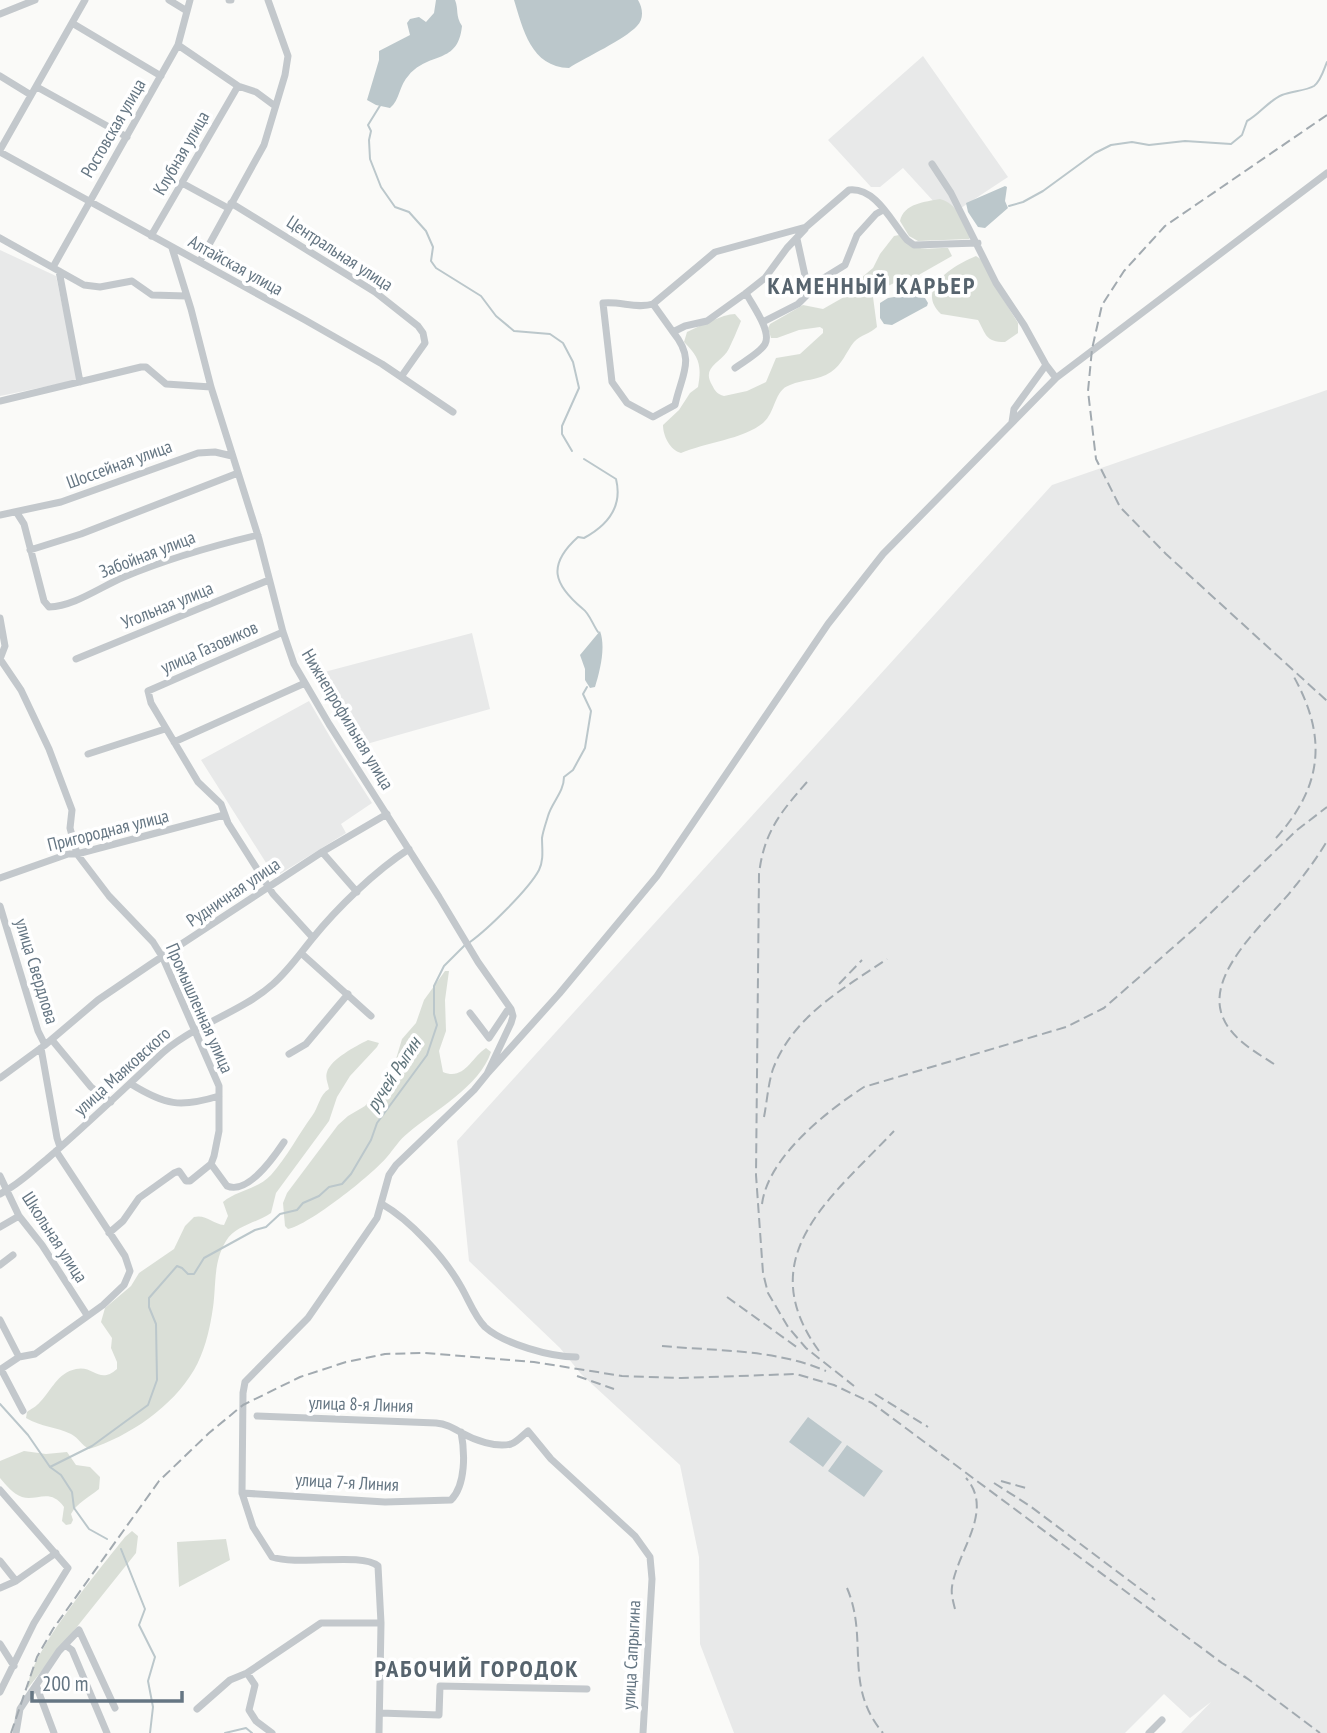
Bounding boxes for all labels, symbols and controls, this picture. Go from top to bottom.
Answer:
street label: Ростовская улица [75,74,151,182]
street label: Клубная улица [148,107,214,199]
street label: Центральная улица [282,210,398,296]
street label: Алтайская улица [185,230,287,300]
district label: КАМЕННЫЙ КАРЬЕР [768,270,976,301]
street label: Шоссейная улица [63,434,175,494]
street label: Забойная улица [96,525,198,583]
street label: Угольная улица [118,576,216,634]
street label: улица Газовиков [157,615,261,679]
street label: Нижнепрофильная улица [297,644,399,794]
street label: Пригородная улица [45,804,171,856]
street label: Рудничная улица [182,852,284,932]
street label: улица Свердлова [10,915,64,1027]
street label: Промышленная улица [161,939,239,1077]
street label: улица Маяковского [69,1021,175,1120]
water label: ручей Рыгин [360,1031,427,1116]
street label: Школьная улица [17,1187,93,1287]
street label: улица 8-я Линия [308,1391,414,1417]
street label: улица 7-я Линия [295,1468,399,1496]
street label: улица Сапрыгина [617,1600,645,1710]
district label: РАБОЧИЙ ГОРОДОК [374,1653,580,1684]
scale bar [32,1660,182,1704]
text: 200 m [42,1670,88,1697]

